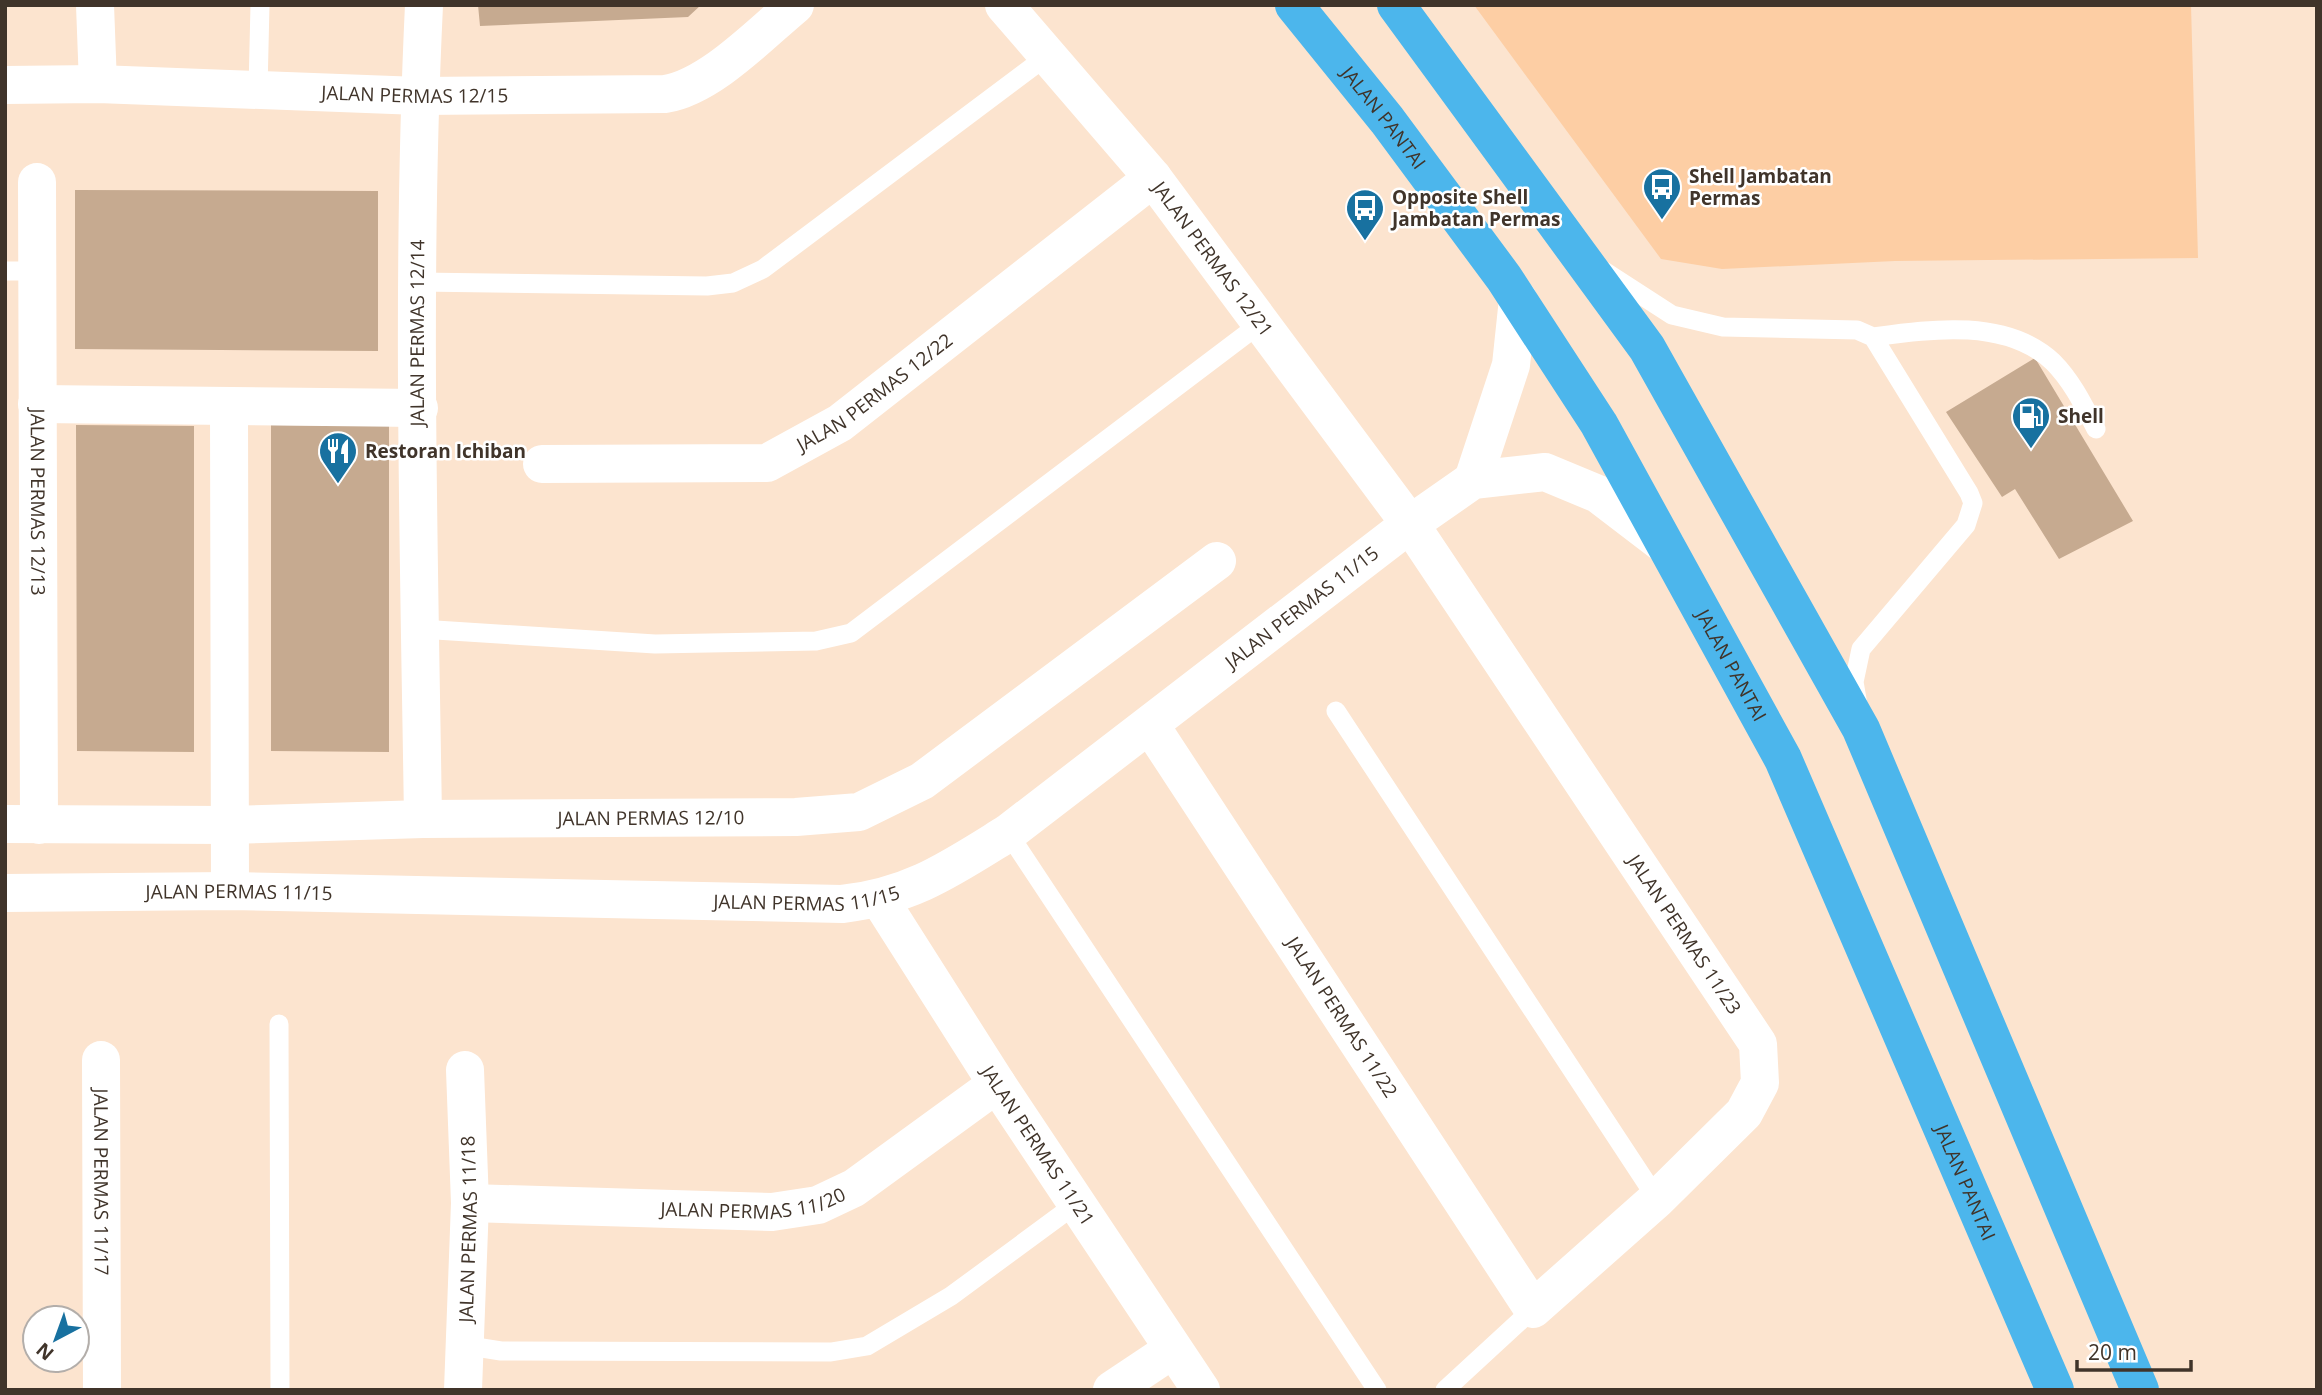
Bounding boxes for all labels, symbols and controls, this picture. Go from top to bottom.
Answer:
street label: JALAN PANTAI [1334,59,1432,174]
street label: JALAN PERMAS 12/15 [319,79,508,109]
place label: Shell Jambatan Permas [1689,163,1832,211]
bus stop icon: Shell Jambatan Permas [1641,166,1683,221]
street label: JALAN PERMAS 12/21 [1146,174,1279,342]
place label: Opposite Shell Jambatan Permas [1390,184,1560,232]
bus stop icon: Opposite Shell Jambatan Permas [1344,187,1386,242]
street label: JALAN PERMAS 12/14 [404,239,430,429]
street label: JALAN PERMAS 12/22 [790,327,958,458]
fuel station icon: Shell [2010,395,2052,450]
place label: Shell [2058,403,2104,429]
street label: JALAN PERMAS 12/13 [25,406,51,596]
restaurant icon: Restoran Ichiban [317,430,359,485]
place label: Restoran Ichiban [365,438,526,464]
street label: JALAN PERMAS 11/15 [1218,540,1384,676]
street label: JALAN PANTAI [1689,603,1773,726]
street label: JALAN PERMAS 12/10 [555,804,744,831]
street label: JALAN PERMAS 11/23 [1621,848,1747,1019]
street label: JALAN PERMAS 11/15 [143,878,333,906]
street label: JALAN PERMAS 11/15 [711,879,903,917]
street label: JALAN PERMAS 11/22 [1279,930,1404,1102]
street label: JALAN PERMAS 11/21 [974,1059,1101,1231]
street label: JALAN PERMAS 11/17 [88,1086,115,1276]
street label: JALAN PANTAI [1928,1119,2002,1244]
street label: JALAN PERMAS 11/18 [452,1135,483,1325]
street label: JALAN PERMAS 11/20 [658,1181,850,1225]
north arrow [21,1304,91,1374]
scale bar [2077,1328,2191,1372]
text: N [30,1337,59,1367]
text: 20 m [2088,1338,2137,1366]

